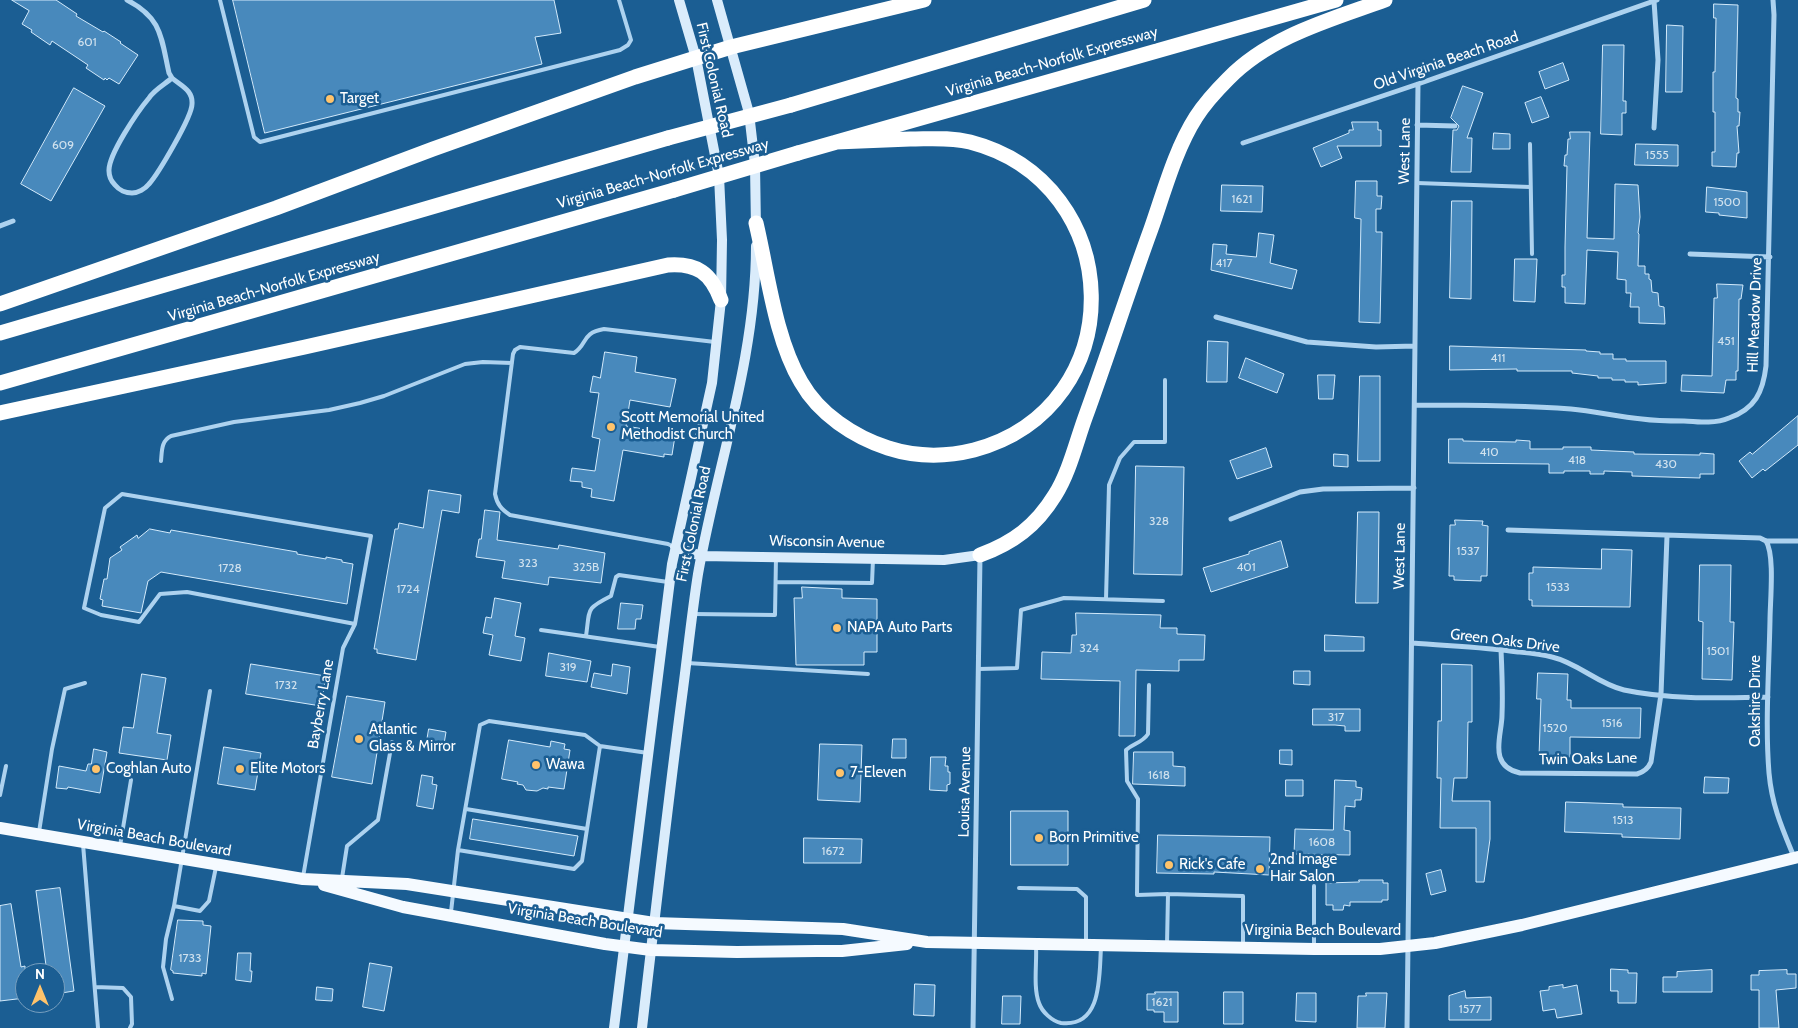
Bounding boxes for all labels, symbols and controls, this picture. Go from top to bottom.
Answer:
street label: First Colonial Road [692,21,736,139]
street label: Virginia Beach-Norfolk Expressway [944,23,1160,101]
street label: Old Virginia Beach Road [1371,28,1521,94]
house number: 601 [77,35,97,49]
place label: Target [340,90,379,108]
marker: Target [324,93,336,105]
street label: West Lane [1395,117,1415,185]
street label: Virginia Beach-Norfolk Expressway [555,135,771,213]
house number: 609 [52,138,74,152]
house number: 1555 [1645,148,1669,162]
house number: 1621 [1232,192,1252,206]
house number: 1500 [1713,195,1741,209]
street label: Virginia Beach-Norfolk Expressway [166,248,382,326]
house number: 417 [1216,256,1232,270]
street label: Hill Meadow Drive [1744,257,1766,373]
house number: 451 [1717,334,1735,348]
house number: 411 [1491,351,1505,365]
place label: Scott Memorial United Methodist Church [621,409,764,444]
marker: Scott Memorial United Methodist Church [605,421,617,433]
house number: 410 [1479,445,1499,459]
house number: 418 [1568,453,1586,467]
house number: 430 [1655,457,1677,471]
street label: First Colonial Road [673,465,715,583]
house number: 328 [1149,514,1169,528]
street label: West Lane [1390,522,1410,590]
street label: Wisconsin Avenue [769,532,885,552]
house number: 1537 [1457,544,1479,558]
house number: 323 [518,556,538,570]
house number: 325B [573,560,599,574]
house number: 401 [1236,560,1256,574]
house number: 1728 [218,561,242,575]
house number: 1533 [1546,580,1570,594]
house number: 1724 [396,582,420,596]
place label: NAPA Auto Parts [847,619,953,637]
marker: NAPA Auto Parts [831,622,843,634]
street label: Green Oaks Drive [1449,625,1561,657]
house number: 324 [1079,641,1099,655]
house number: 1501 [1707,644,1729,658]
street label: Oakshire Drive [1747,655,1765,747]
street label: Bayberry Lane [304,658,338,750]
house number: 319 [559,660,577,674]
house number: 1732 [275,678,297,692]
house number: 317 [1328,710,1344,724]
house number: 1516 [1601,716,1623,730]
place label: Atlantic Glass & Mirror [369,721,456,756]
house number: 1520 [1542,721,1568,735]
marker: Atlantic Glass & Mirror [353,733,365,745]
street label: Louisa Avenue [955,746,975,838]
street label: Twin Oaks Lane [1539,749,1637,769]
place label: Wawa [546,756,585,774]
marker: Wawa [530,759,542,771]
place label: Coghlan Auto [106,760,192,778]
place label: Elite Motors [250,760,325,778]
marker: Coghlan Auto [90,763,102,775]
marker: Elite Motors [234,763,246,775]
place label: 7-Eleven [850,764,906,782]
marker: 7-Eleven [834,767,846,779]
house number: 1618 [1148,768,1170,782]
house number: 1513 [1613,813,1633,827]
street label: Virginia Beach Boulevard [75,816,233,860]
place label: Born Primitive [1049,829,1139,847]
marker: Born Primitive [1033,832,1045,844]
house number: 1608 [1309,835,1335,849]
house number: 1672 [822,844,844,858]
place label: 2nd Image Hair Salon [1270,851,1337,886]
place label: Rick's Cafe [1179,856,1245,874]
marker: Rick's Cafe [1163,859,1175,871]
marker: 2nd Image Hair Salon [1254,863,1266,875]
street label: Virginia Beach Boulevard [506,900,664,942]
street label: Virginia Beach Boulevard [1245,922,1401,940]
house number: 1733 [179,951,201,965]
north arrow [15,963,65,1013]
text: N [35,965,45,983]
house number: 1621 [1152,995,1172,1009]
house number: 1577 [1459,1002,1481,1016]

